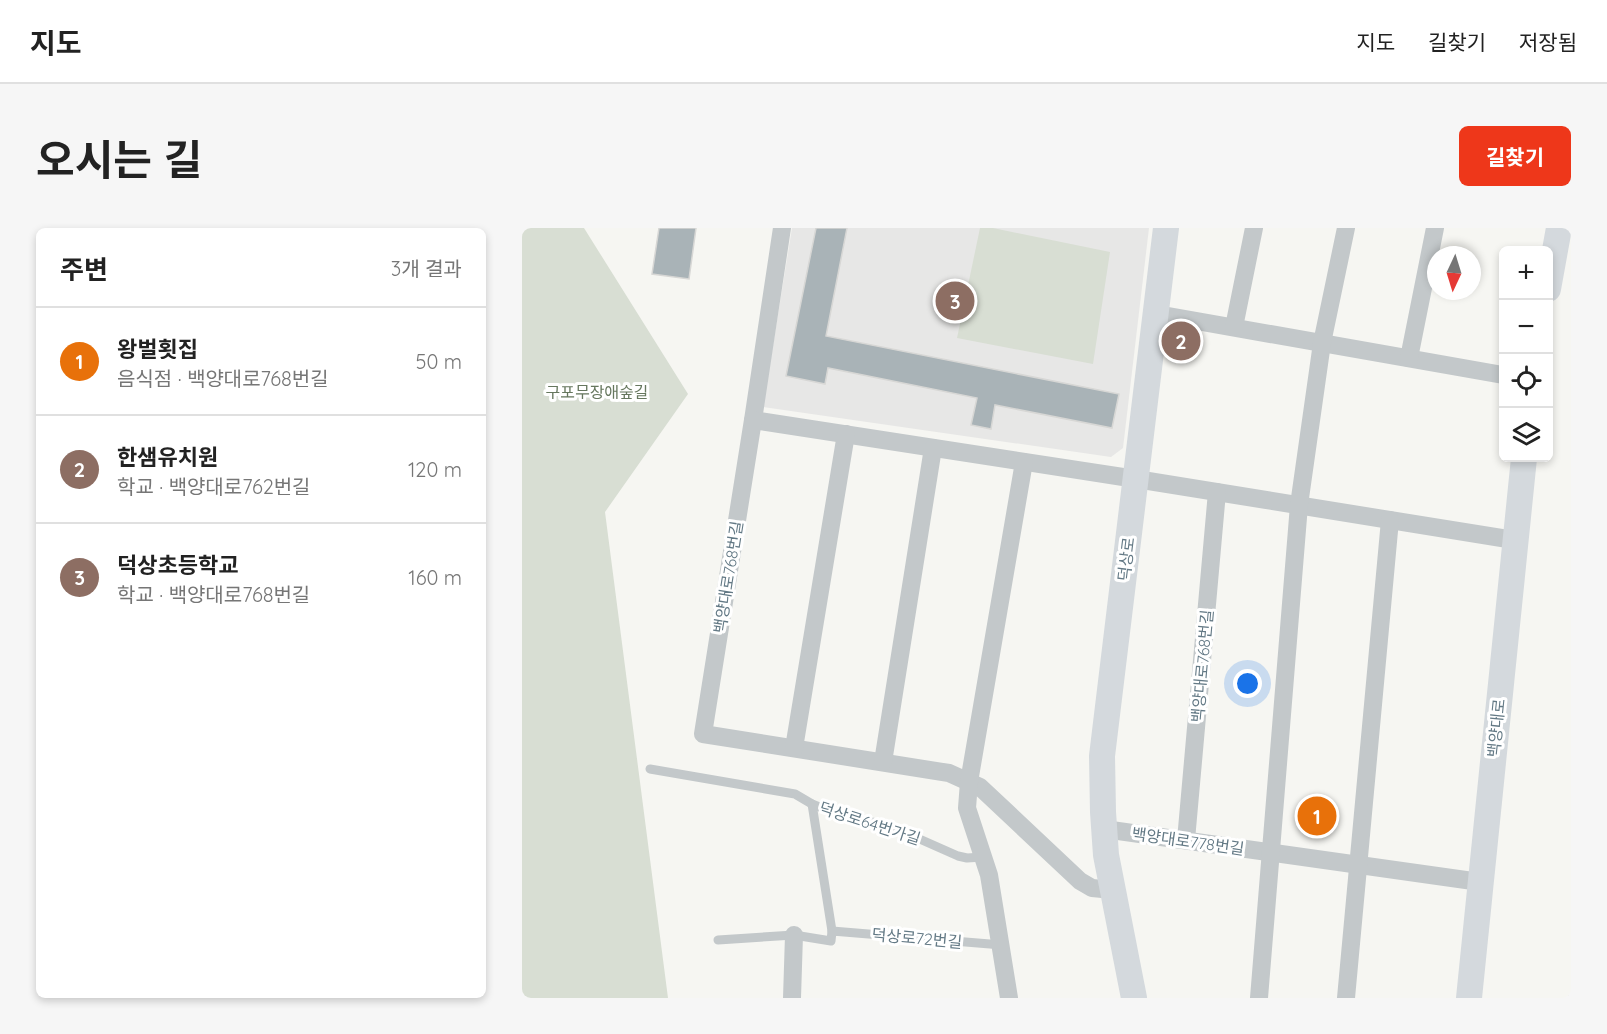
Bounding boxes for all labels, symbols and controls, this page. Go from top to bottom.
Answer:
text: 지도 [30,25,82,60]
text: 지도 [1356,29,1395,55]
text: 길찾기 [1428,29,1486,55]
text: 저장됨 [1519,29,1577,55]
button: 길찾기 [1459,126,1571,186]
text: 오시는 길 [36,133,202,186]
north arrow [1427,246,1481,300]
map controls [1499,246,1553,462]
button: + [1499,246,1553,300]
text: 주변 [60,253,108,286]
text: 3개 결과 [391,256,462,281]
pin: 3 [936,278,974,324]
button: − [1499,300,1553,354]
pin: 2 [1162,318,1200,364]
text: 왕벌횟집 [117,335,198,363]
text: 1 [76,349,83,374]
text: 50 m [416,349,462,374]
button: locate [1499,354,1553,408]
text: 음식점 · 백양대로768번길 [117,366,329,391]
park label: 구포무장애숲길 [545,382,649,402]
button: layers [1499,408,1553,462]
text: 한샘유치원 [117,443,218,471]
text: 2 [74,457,85,482]
text: 120 m [408,457,462,482]
text: 학교 · 백양대로762번길 [117,474,311,499]
street label: 백양대로768번길 [709,519,747,635]
street label: 덕상로 [1113,536,1139,582]
text: 덕상초등학교 [117,551,238,579]
text: 3 [74,565,85,590]
text: 160 m [408,565,462,590]
text: 학교 · 백양대로768번길 [117,582,310,607]
street label: 백양대로768번길 [1187,609,1217,723]
your location [1233,669,1262,698]
street label: 백양대로 [1483,697,1509,758]
pin: 1 [1298,794,1336,838]
street label: 덕상로64번가길 [817,797,923,849]
street label: 백양대로778번길 [1130,823,1246,859]
street label: 덕상로72번길 [871,924,963,952]

